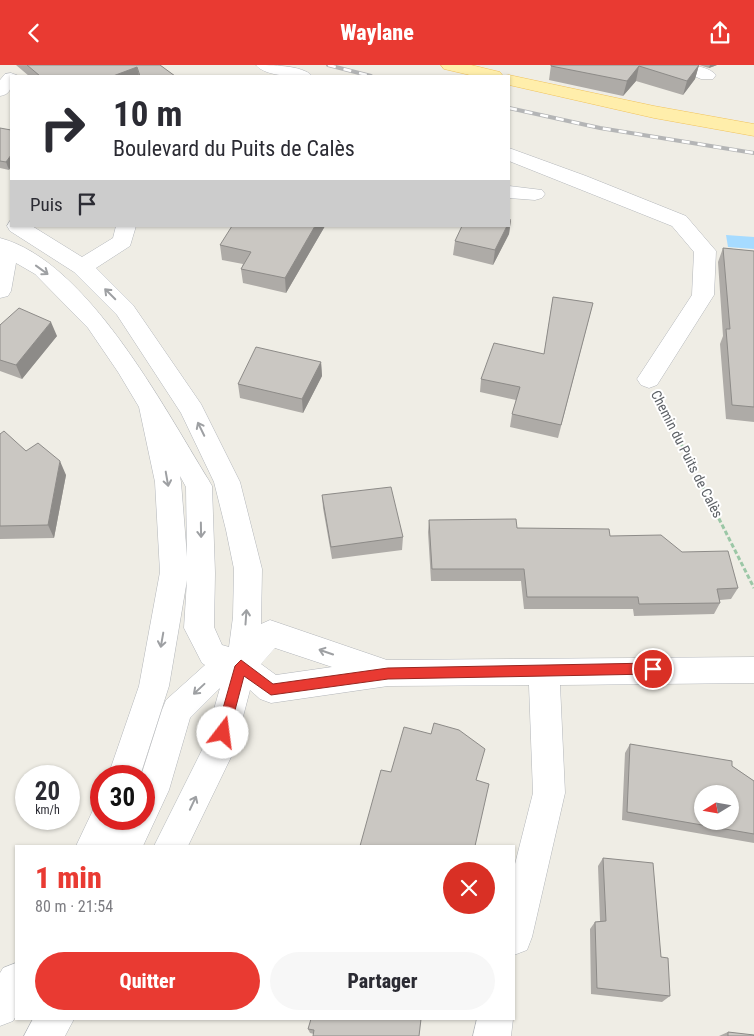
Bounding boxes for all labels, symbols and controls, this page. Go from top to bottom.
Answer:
icon: back [20,19,48,47]
icon: share [706,19,734,47]
text: Waylane [340,20,414,45]
text: 10 m [113,94,182,135]
icon: right [30,95,95,160]
text: Boulevard du Puits de Calès [113,136,355,161]
icon: arrive [73,190,101,218]
text: Puis [30,193,63,216]
one-way arrow [35,265,49,275]
one-way arrow [104,288,116,301]
street label: Chemin du Puits de Calès [648,388,726,520]
one-way arrow [196,421,206,436]
one-way arrow [163,470,173,486]
one-way arrow [196,521,205,537]
one-way arrow [241,610,251,626]
one-way arrow [156,631,166,647]
one-way arrow [318,647,334,656]
pin [632,648,674,690]
icon: arrive [639,655,667,683]
one-way arrow [193,683,205,695]
position arrow [196,706,248,758]
speed limit sign: 30 [90,765,155,830]
text: 20 [35,777,60,806]
north arrow [694,785,739,830]
map controls [694,785,739,830]
one-way arrow [189,796,199,811]
text: km/h [35,803,60,817]
text: 1 min [35,860,102,895]
button: close [443,862,495,914]
text: 80 m · 21:54 [35,897,113,916]
button: Quitter [35,952,260,1010]
button: Partager [270,952,495,1010]

